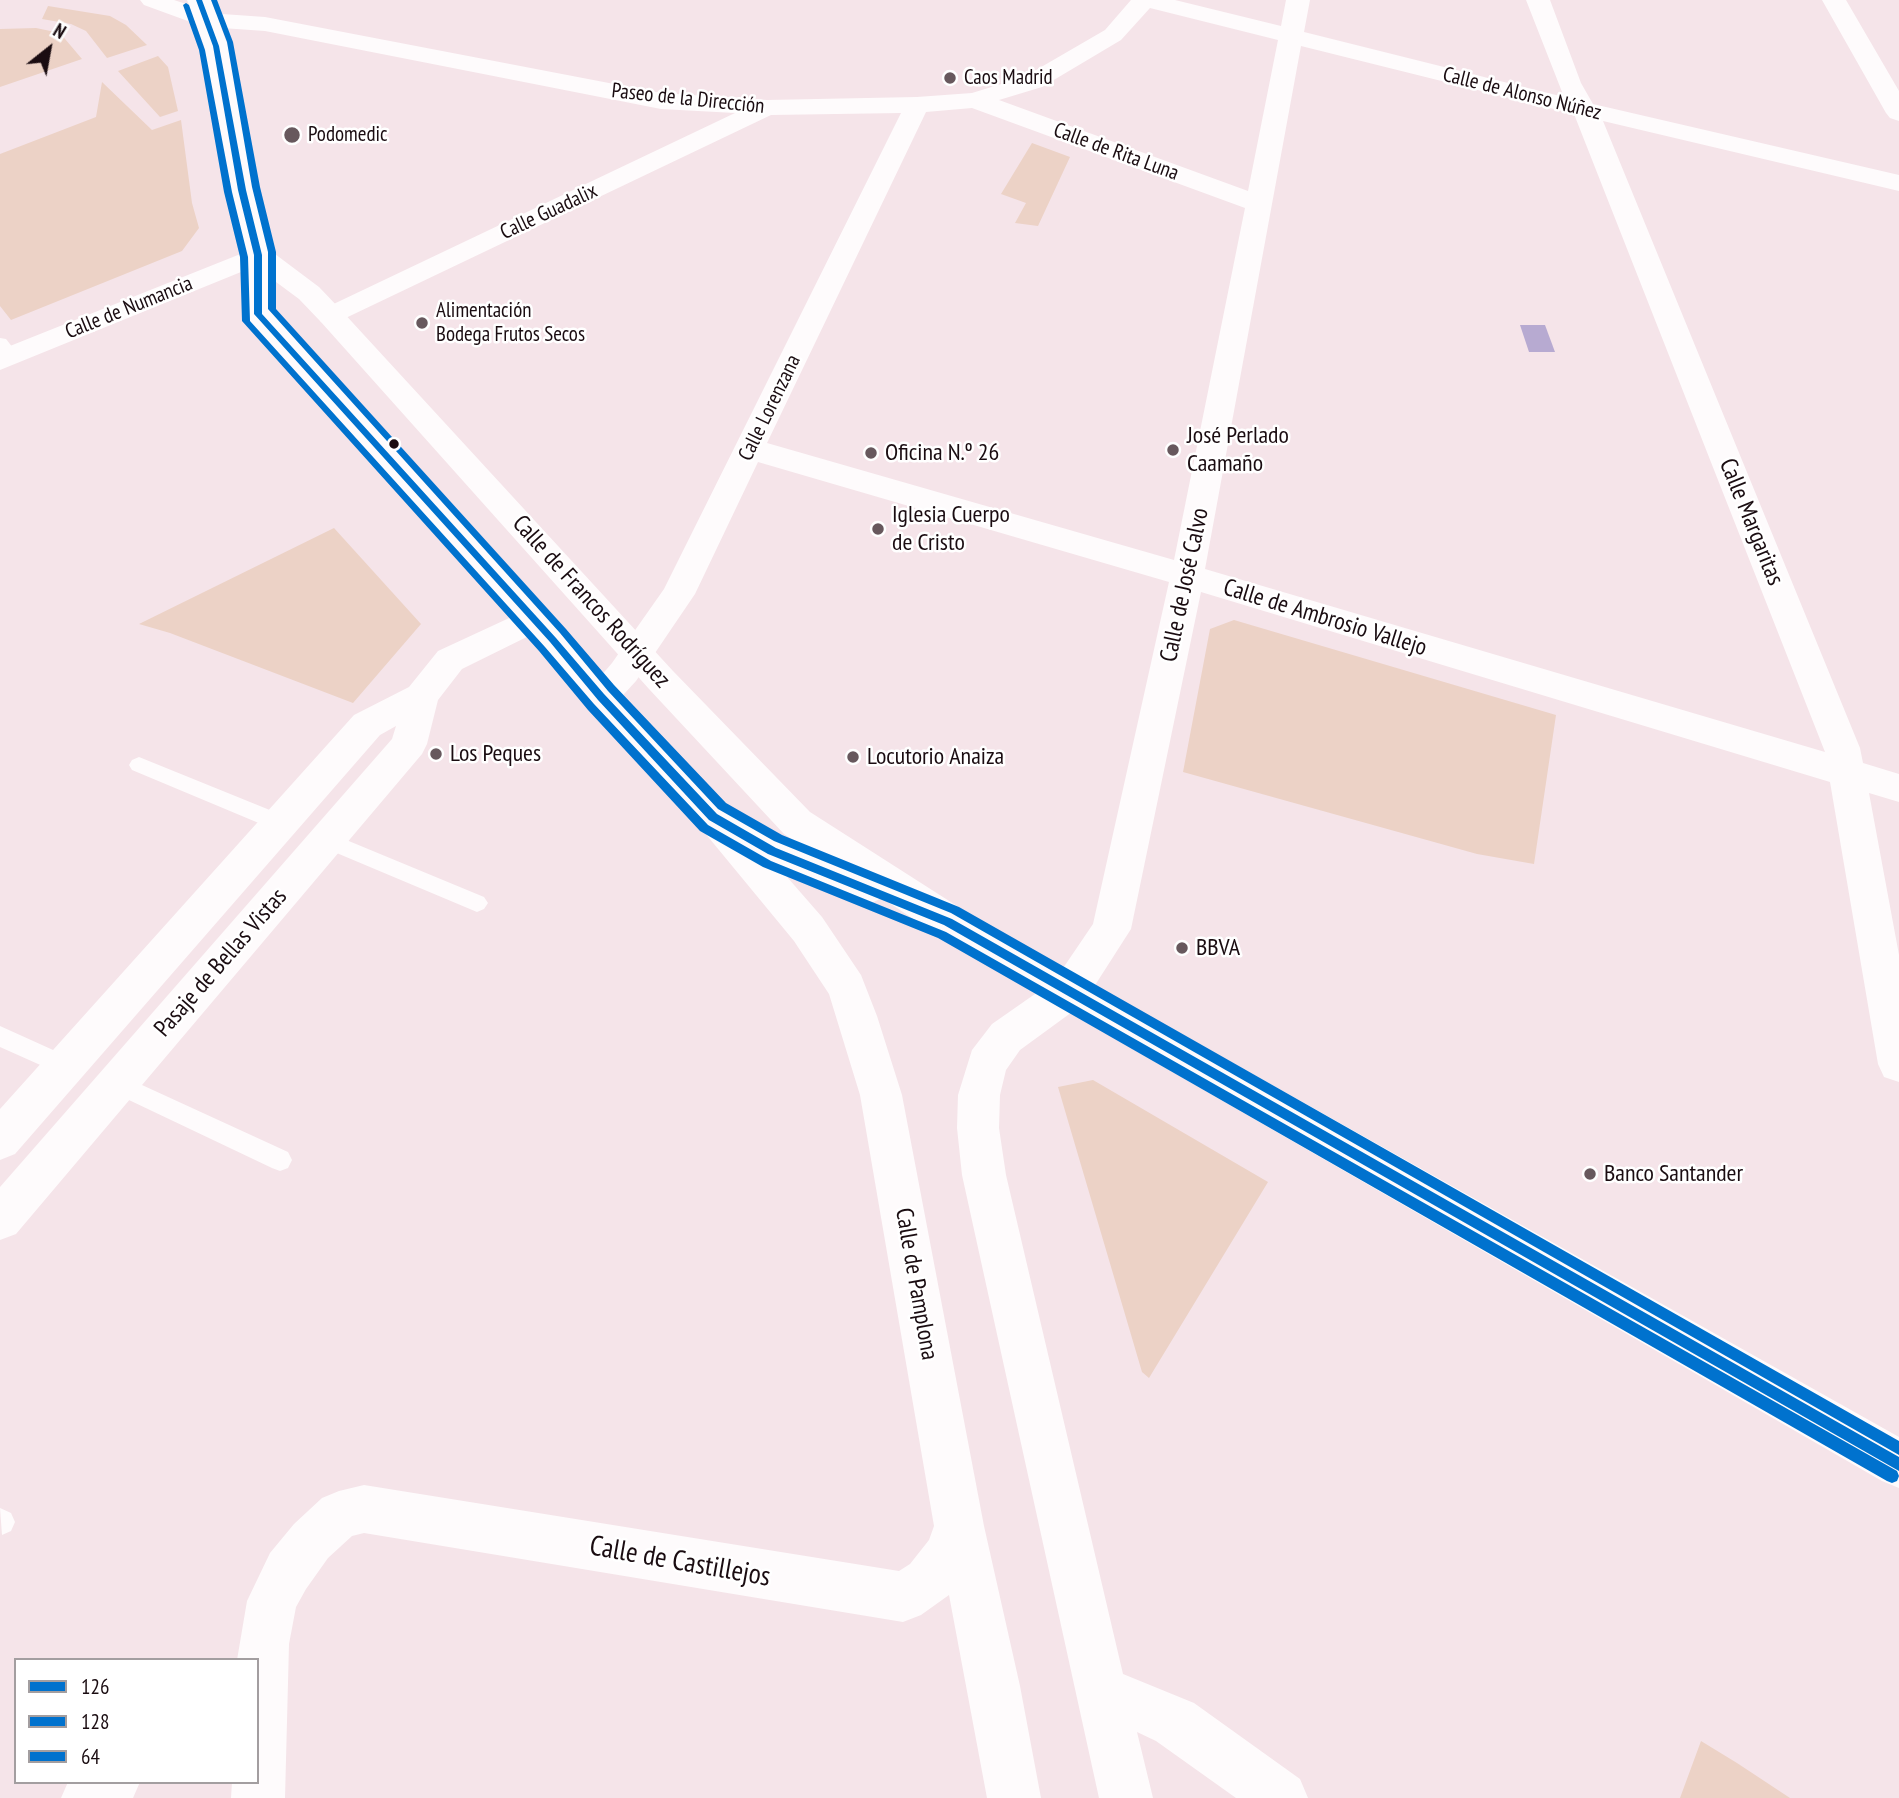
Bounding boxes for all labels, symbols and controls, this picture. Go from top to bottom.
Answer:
north arrow [14,14,84,84]
text: N [49,18,70,44]
street label: Calle de Alonso Núñez [1440,62,1604,126]
place label: Caos Madrid [964,65,1053,91]
marker: Caos Madrid [942,70,958,86]
street label: Paseo de la Dirección [610,78,766,120]
street label: Calle de Rita Luna [1050,118,1182,186]
place label: Podomedic [308,122,388,148]
marker: Podomedic [282,125,302,145]
street label: Calle Guadalix [497,179,601,245]
street label: Calle de Numancia [62,271,196,345]
place label: Alimentación Bodega Frutos Secos [436,298,585,348]
marker: Alimentación Bodega Frutos Secos [414,315,430,331]
street label: Calle Lorenzana [734,351,806,465]
place label: José Perlado Caamaño [1187,422,1289,478]
unlabelled marker [387,437,401,451]
place label: Oficina N.º 26 [885,439,999,467]
marker: José Perlado Caamaño [1165,442,1181,458]
marker: Oficina N.º 26 [863,445,879,461]
street label: Calle Margaritas [1713,454,1789,590]
place label: Iglesia Cuerpo de Cristo [892,501,1010,557]
street label: Calle de José Calvo [1155,505,1215,665]
street label: Calle de Francos Rodríguez [506,510,676,694]
marker: Iglesia Cuerpo de Cristo [870,521,886,537]
street label: Calle de Ambrosio Vallejo [1220,573,1430,663]
place label: Los Peques [450,740,541,768]
place label: Locutorio Anaiza [867,743,1004,771]
marker: Los Peques [428,746,444,762]
marker: Locutorio Anaiza [845,749,861,765]
street label: Pasaje de Bellas Vistas [149,883,293,1043]
place label: BBVA [1196,934,1240,962]
marker: BBVA [1174,940,1190,956]
place label: Banco Santander [1604,1160,1743,1188]
marker: Banco Santander [1582,1166,1598,1182]
street label: Calle de Pamplona [888,1206,944,1362]
street label: Calle de Castillejos [587,1530,773,1594]
legend [14,1658,259,1784]
text: 126 [81,1673,109,1700]
text: 128 [81,1708,109,1735]
text: 64 [81,1743,100,1770]

